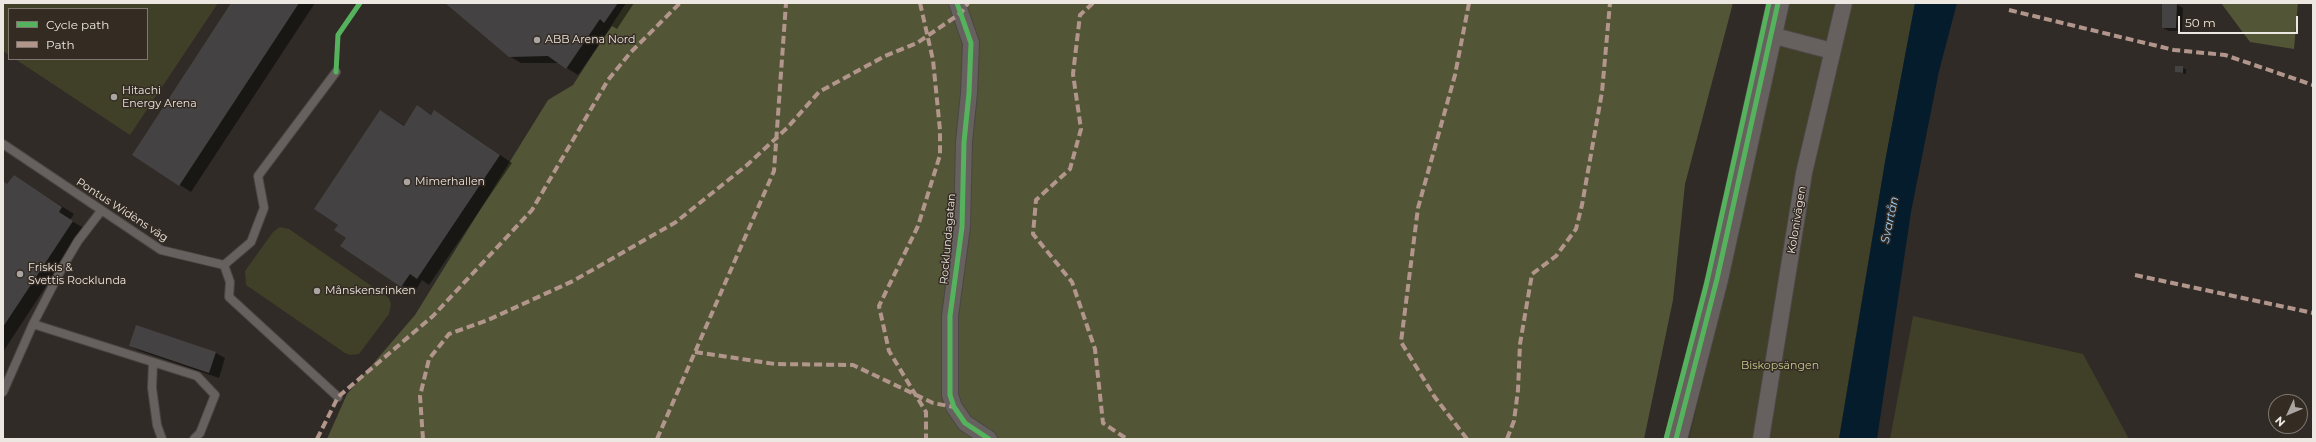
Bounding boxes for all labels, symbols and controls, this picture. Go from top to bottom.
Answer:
legend [8,8,148,60]
scale bar [2180,8,2300,34]
text: 50 m [2185,15,2216,30]
text: Cycle path [46,17,109,32]
place label: ABB Arena Nord [545,33,636,47]
marker: ABB Arena Nord [532,35,542,45]
text: Path [46,37,75,52]
place label: Hitachi Energy Arena [122,84,197,110]
marker: Hitachi Energy Arena [109,92,119,102]
street label: Pontus Widèns väg [74,175,170,245]
place label: Mimerhallen [415,175,485,189]
marker: Mimerhallen [402,177,412,187]
street label: Kolonivägen [1785,185,1809,255]
street label: Rocklundagatan [937,193,959,285]
water label: Svartån [1878,195,1902,245]
place label: Friskis & Svettis Rocklunda [28,261,126,287]
marker: Friskis & Svettis Rocklunda [15,269,25,279]
place label: Månskensrinken [325,284,416,298]
marker: Månskensrinken [312,286,322,296]
park label: Biskopsängen [1741,359,1819,373]
north arrow [2268,394,2308,434]
text: N [2272,414,2288,430]

